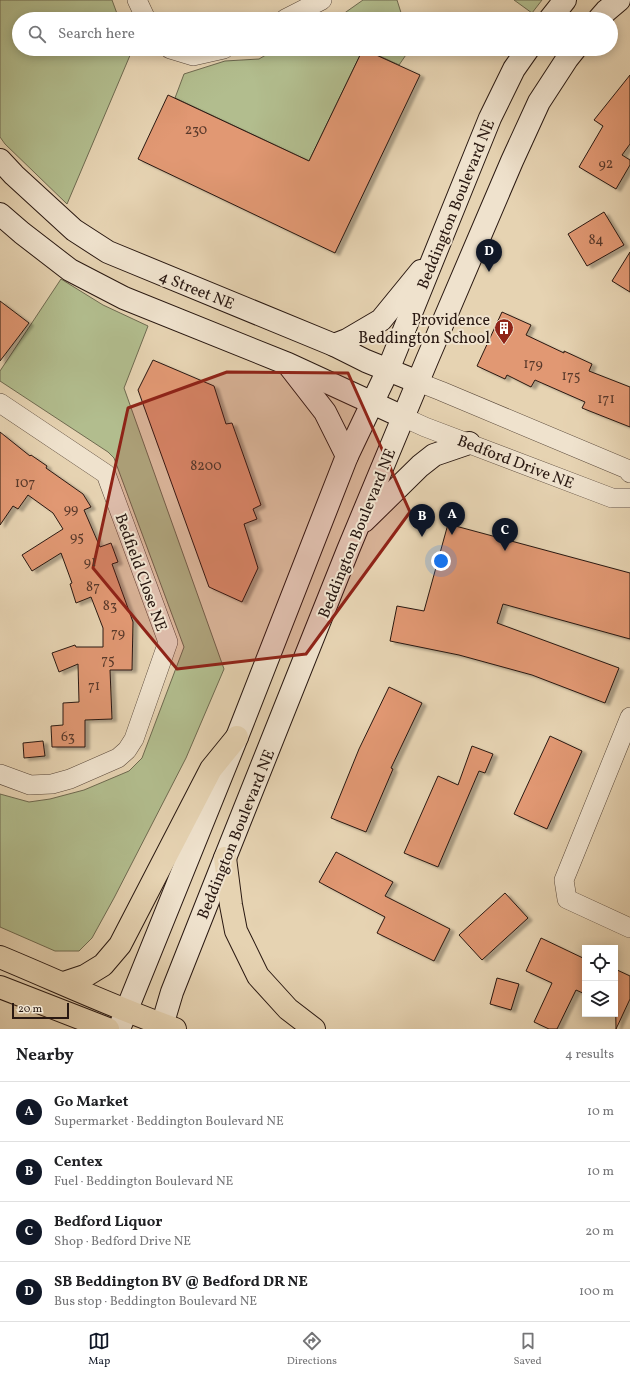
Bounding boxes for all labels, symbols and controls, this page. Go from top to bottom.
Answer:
search box [12,12,618,56]
icon: search [26,23,48,45]
text: Search here [58,24,135,45]
street label: Beddington Boulevard NE [413,117,501,293]
house number: 230 [185,121,207,140]
house number: 92 [599,155,613,174]
house number: 84 [588,231,604,250]
pin: D [476,239,502,272]
street label: 4 Street NE [155,266,237,316]
place label: Providence Beddington School [358,310,490,350]
building icon: Providence Beddington School [493,317,515,345]
house number: 179 [523,355,543,374]
house number: 175 [562,367,580,386]
house number: 171 [597,390,615,409]
street label: Bedford Drive NE [454,431,577,495]
street label: Beddington Boulevard NE [314,446,402,622]
house number: 8200 [190,457,222,476]
house number: 107 [15,474,36,493]
house number: 99 [64,500,78,519]
pin: A [439,502,465,535]
pin: B [409,504,435,537]
street label: Bedfield Close NE [109,511,172,635]
pin: C [492,518,518,551]
house number: 95 [70,528,84,547]
your location [431,551,451,571]
house number: 91 [84,553,96,572]
house number: 87 [86,578,100,597]
house number: 83 [103,597,117,616]
house number: 79 [111,624,125,643]
house number: 75 [101,651,115,670]
house number: 71 [88,677,100,696]
house number: 63 [61,728,75,747]
street label: Beddington Boulevard NE [193,747,281,923]
map controls [582,945,618,1017]
button: locate [582,945,618,981]
button: layers [582,981,618,1017]
scale bar [12,1001,69,1020]
text: 20 m [18,1002,42,1017]
text: Nearby [16,1044,74,1067]
text: 4 results [565,1046,614,1064]
text: Go Market [54,1092,128,1113]
text: A [24,1103,34,1121]
text: 10 m [587,1103,614,1121]
text: Supermarket · Beddington Boulevard NE [54,1113,284,1131]
text: Centex [54,1152,103,1173]
text: B [25,1163,33,1181]
text: 10 m [587,1163,614,1181]
text: Fuel · Beddington Boulevard NE [54,1173,233,1191]
text: Bedford Liquor [54,1212,162,1233]
text: C [25,1223,33,1241]
text: 20 m [585,1223,614,1241]
text: Shop · Bedford Drive NE [54,1233,191,1251]
text: SB Beddington BV @ Bedford DR NE [54,1272,308,1293]
text: D [24,1283,34,1301]
text: 100 m [579,1283,614,1301]
text: Bus stop · Beddington Boulevard NE [54,1293,257,1311]
tab: Map [88,1330,110,1369]
tab: Directions [287,1330,337,1369]
tab: Saved [513,1330,542,1369]

